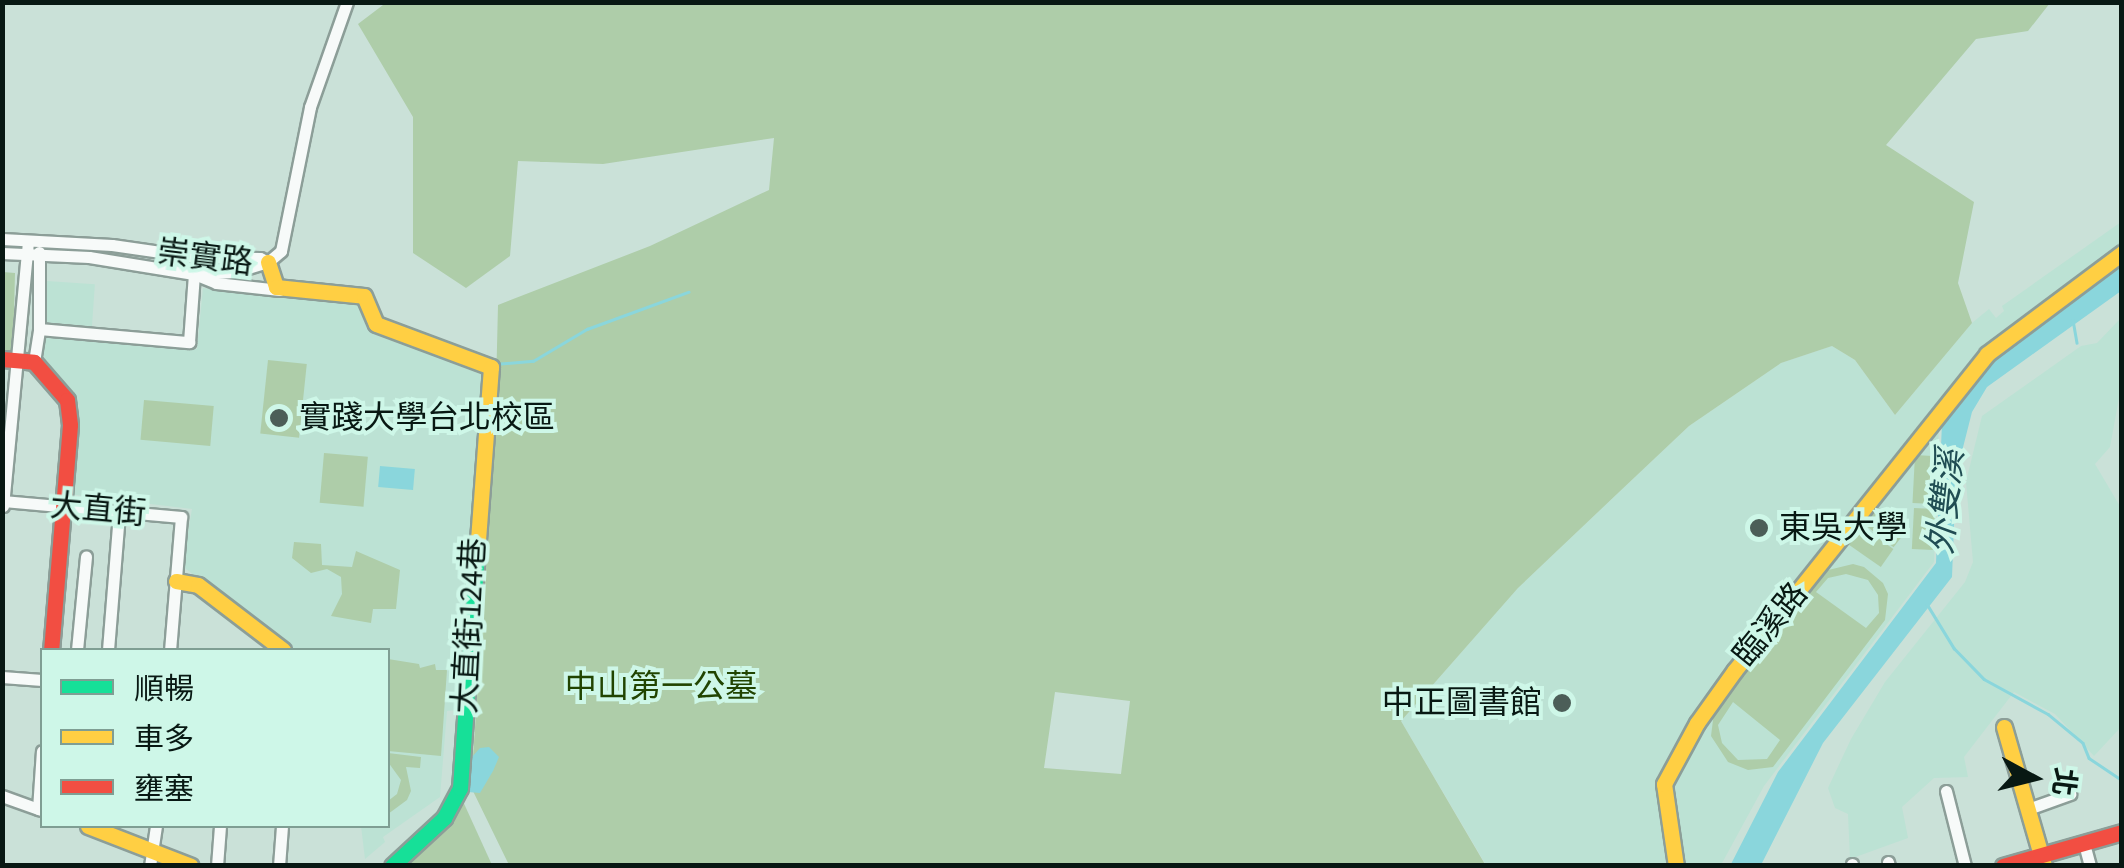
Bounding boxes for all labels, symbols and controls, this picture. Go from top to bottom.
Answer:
street label: 崇實路 [155,233,255,283]
place label: 實踐大學台北校區 [299,399,555,437]
marker: 實踐大學台北校區 [268,407,290,429]
water label: 外雙溪 [1920,448,1972,556]
street label: 大直街 [49,487,147,533]
place label: 東吳大學 [1779,509,1907,547]
marker: 東吳大學 [1748,517,1770,539]
street label: 大直街124巷 [446,537,494,715]
street label: 臨溪路 [1726,576,1816,674]
legend [40,648,390,828]
text: 順暢 [134,668,194,711]
park label: 中山第一公墓 [565,668,757,706]
place label: 中正圖書館 [1382,684,1542,722]
marker: 中正圖書館 [1551,692,1573,714]
text: 車多 [134,718,194,761]
north arrow [1984,728,2084,828]
text: 北 [2042,765,2085,798]
text: 壅塞 [134,768,194,811]

